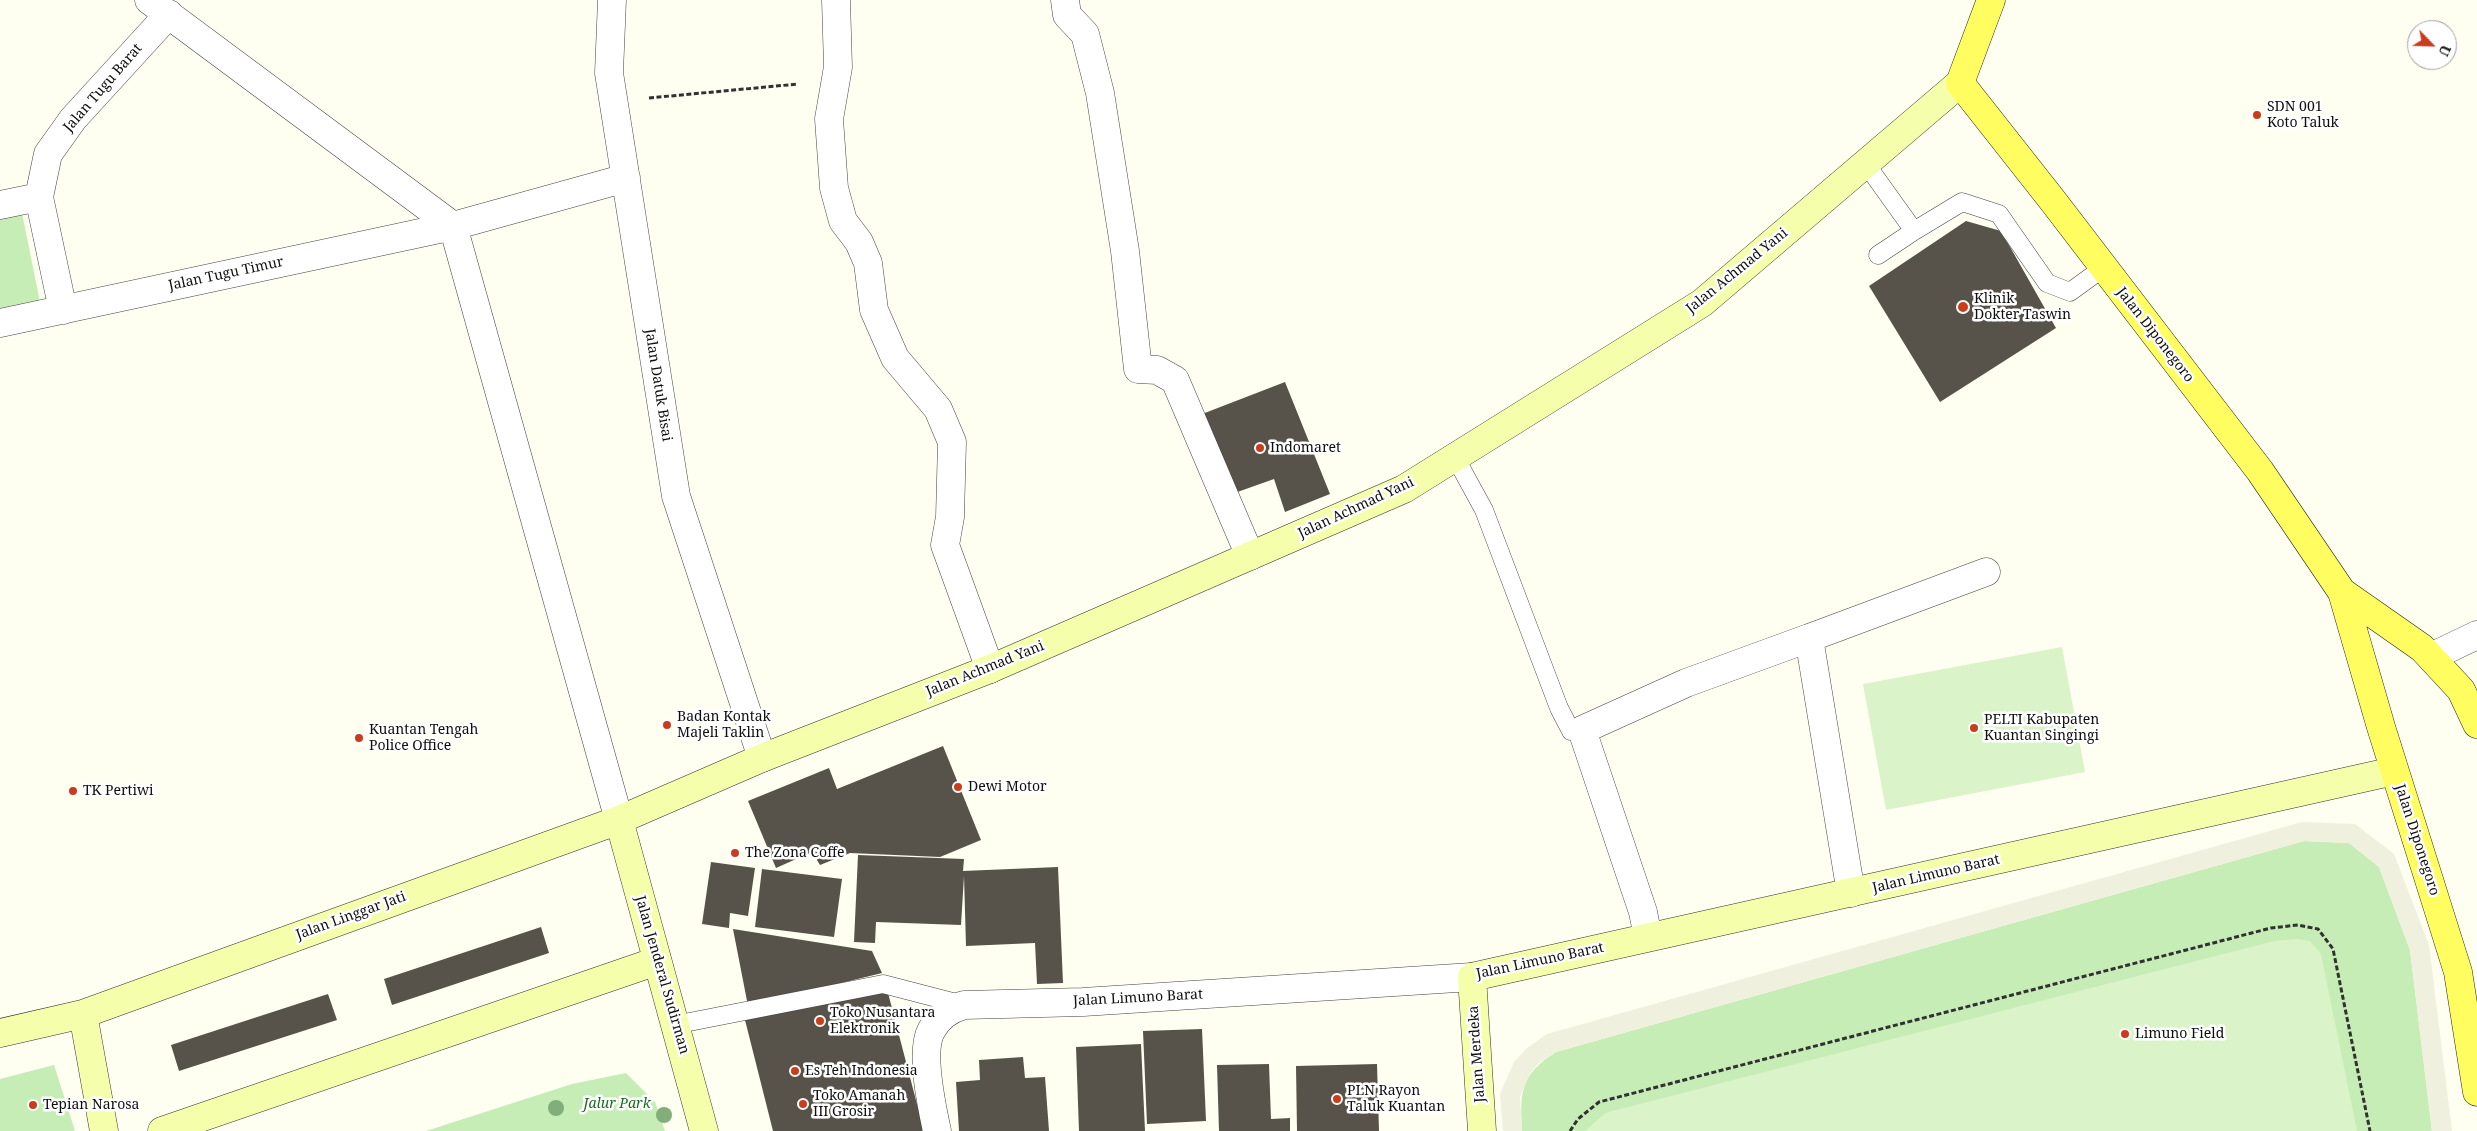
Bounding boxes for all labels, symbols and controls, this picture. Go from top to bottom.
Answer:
north arrow [2407,20,2457,70]
street label: Jalan Tugu Barat [60,40,146,136]
text: U [2434,42,2456,60]
place label: SDN 001 Koto Taluk [2267,99,2339,132]
marker: SDN 001 Koto Taluk [2251,109,2263,121]
street label: Jalan Achmad Yani [1683,225,1791,317]
street label: Jalan Tugu Timur [167,254,285,294]
street label: Jalan Diponegoro [2113,284,2197,386]
place label: Klinik Dokter Taswin [1974,291,2071,324]
marker: Klinik Dokter Taswin [1956,300,1970,314]
street label: Jalan Datuk Bisai [641,327,675,443]
place label: Indomaret [1270,440,1341,456]
marker: Indomaret [1254,442,1266,454]
street label: Jalan Achmad Yani [1295,474,1417,542]
street label: Jalan Achmad Yani [924,638,1046,700]
place label: Badan Kontak Majeli Taklin [677,709,771,742]
place label: PELTI Kabupaten Kuantan Singingi [1984,712,2099,744]
marker: Badan Kontak Majeli Taklin [661,719,673,731]
place label: Kuantan Tengah Police Office [369,722,479,754]
marker: PELTI Kabupaten Kuantan Singingi [1968,722,1980,734]
marker: Kuantan Tengah Police Office [353,732,365,744]
place label: Dewi Motor [968,779,1047,795]
marker: Dewi Motor [952,781,964,793]
street label: Jalan Diponegoro [2391,782,2443,898]
place label: TK Pertiwi [83,783,154,799]
marker: TK Pertiwi [67,785,79,797]
place label: The Zona Coffe [745,845,845,861]
marker: The Zona Coffe [729,847,741,859]
street label: Jalan Limuno Barat [1871,851,2001,897]
street label: Jalan Linggar Jati [294,888,408,944]
street label: Jalan Jenderal Sudirman [631,894,693,1056]
street label: Jalan Limuno Barat [1475,939,1605,983]
street label: Jalan Limuno Barat [1073,986,1203,1010]
place label: Toko Nusantara Elektronik [830,1005,935,1038]
street label: Jalan Merdeka [1465,1005,1489,1103]
marker: Toko Nusantara Elektronik [814,1015,826,1027]
place label: Limuno Field [2135,1026,2224,1042]
marker: Limuno Field [2119,1028,2131,1040]
place label: Es Teh Indonesia [805,1063,918,1079]
marker: Es Teh Indonesia [789,1065,801,1077]
place label: PLN Rayon Taluk Kuantan [1347,1083,1445,1116]
place label: Toko Amanah III Grosir [813,1088,905,1120]
marker: PLN Rayon Taluk Kuantan [1331,1093,1343,1105]
park label: Jalur Park [583,1096,651,1112]
place label: Tepian Narosa [43,1097,139,1113]
marker: Toko Amanah III Grosir [797,1098,809,1110]
marker: Tepian Narosa [27,1099,39,1111]

